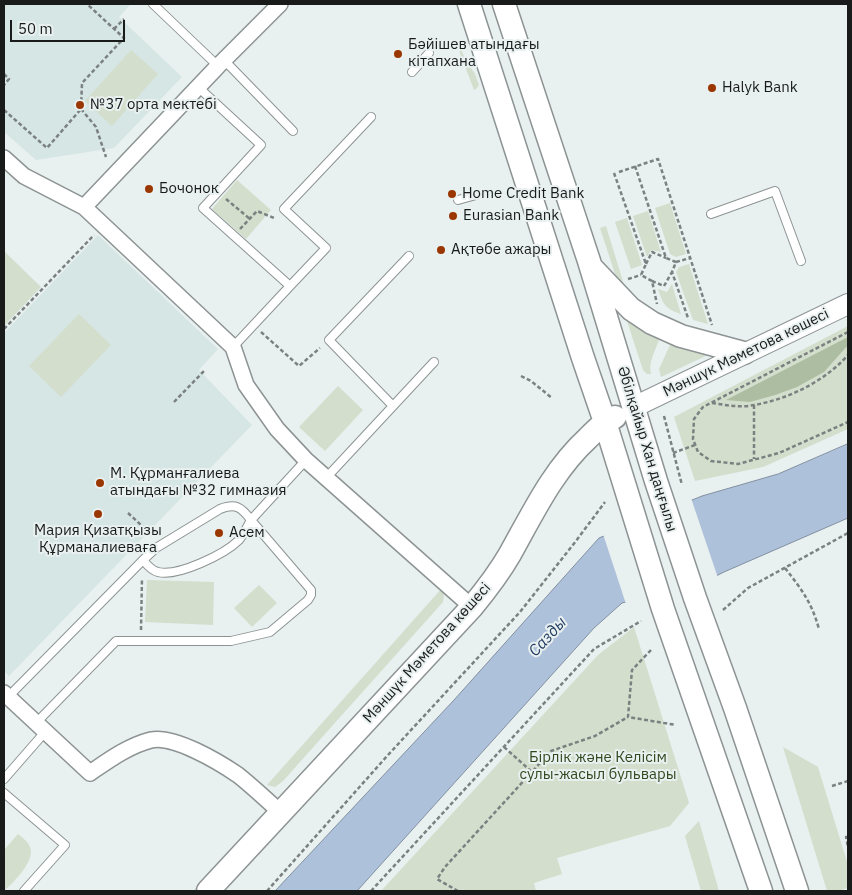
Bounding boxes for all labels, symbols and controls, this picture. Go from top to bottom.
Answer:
scale bar [12,10,128,42]
text: 50 m [18,19,53,38]
place label: Бәйішев атындағы кітапхана [408,36,540,71]
marker: Бәйішев атындағы кітапхана [392,48,404,60]
place label: Halyk Bank [722,79,798,97]
marker: Halyk Bank [706,82,718,94]
place label: №37 орта мектебі [90,96,217,114]
marker: №37 орта мектебі [74,99,86,111]
place label: Бочонок [159,180,219,198]
marker: Бочонок [143,183,155,195]
place label: Home Credit Bank [462,185,584,203]
marker: Home Credit Bank [446,188,458,200]
place label: Eurasian Bank [463,207,559,225]
marker: Eurasian Bank [447,210,459,222]
place label: Ақтөбе ажары [451,241,551,259]
marker: Ақтөбе ажары [435,244,447,256]
street label: Мәншүк Мәметова көшесі [660,305,832,401]
street label: Әбілқайыр Хан даңғылы [613,364,681,534]
place label: М. Құрманғалиева атындағы №32 гимназия [110,465,287,500]
marker: М. Құрманғалиева атындағы №32 гимназия [94,477,106,489]
marker: Мария Қизатқызы Құрманалиеваға [92,508,104,520]
place label: Мария Қизатқызы Құрманалиеваға [34,522,162,557]
place label: Асем [229,524,265,542]
marker: Асем [213,527,225,539]
street label: Мәншүк Мәметова көшесі [359,579,495,727]
water label: Сазды [525,613,571,661]
park label: Бірлік және Келісім сулы-жасыл бульвары [519,749,677,784]

